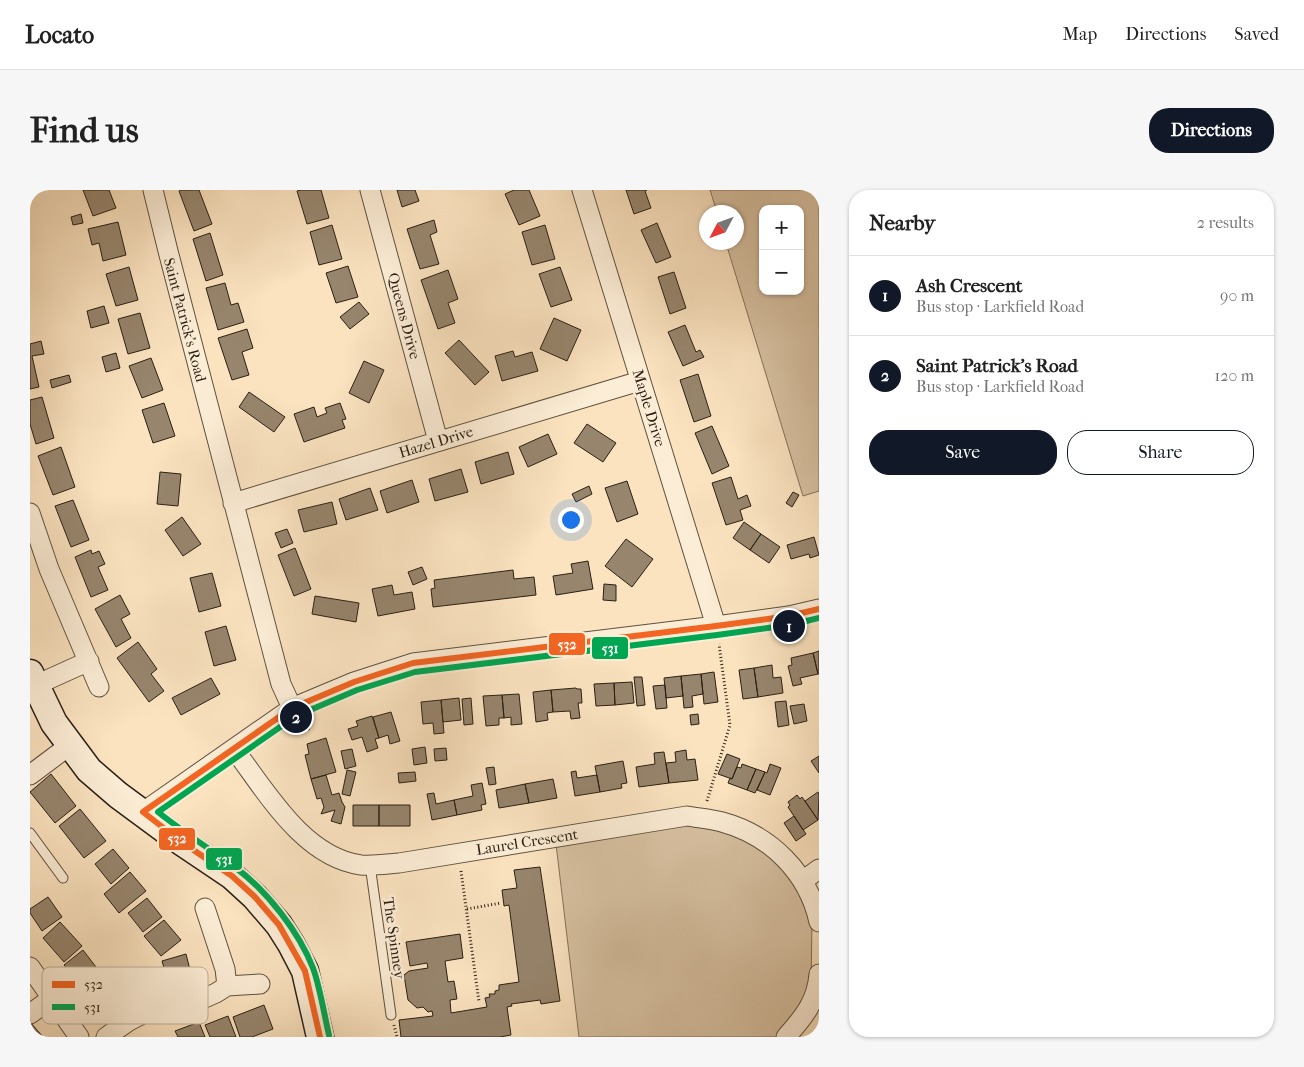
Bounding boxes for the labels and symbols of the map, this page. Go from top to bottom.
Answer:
north arrow [699,205,744,250]
street label: Saint Patrick's Road [160,256,210,385]
street label: Queens Drive [384,271,424,362]
street label: Maple Drive [629,367,669,449]
street label: Hazel Drive [397,422,476,462]
your location [558,507,584,533]
pin: 1 [773,607,805,645]
line badge: 532 [548,632,586,656]
text: 532 [558,636,577,653]
line badge: 531 [591,636,629,660]
text: 531 [602,640,618,657]
pin: 2 [280,698,312,736]
street label: Laurel Crescent [475,825,580,859]
line badge: 532 [158,827,196,851]
text: 532 [168,830,187,847]
line badge: 531 [205,847,243,871]
text: 531 [216,851,232,868]
street label: The Spinney [379,896,409,981]
legend [42,967,208,1024]
text: 532 [84,976,103,993]
text: 531 [84,999,101,1016]

